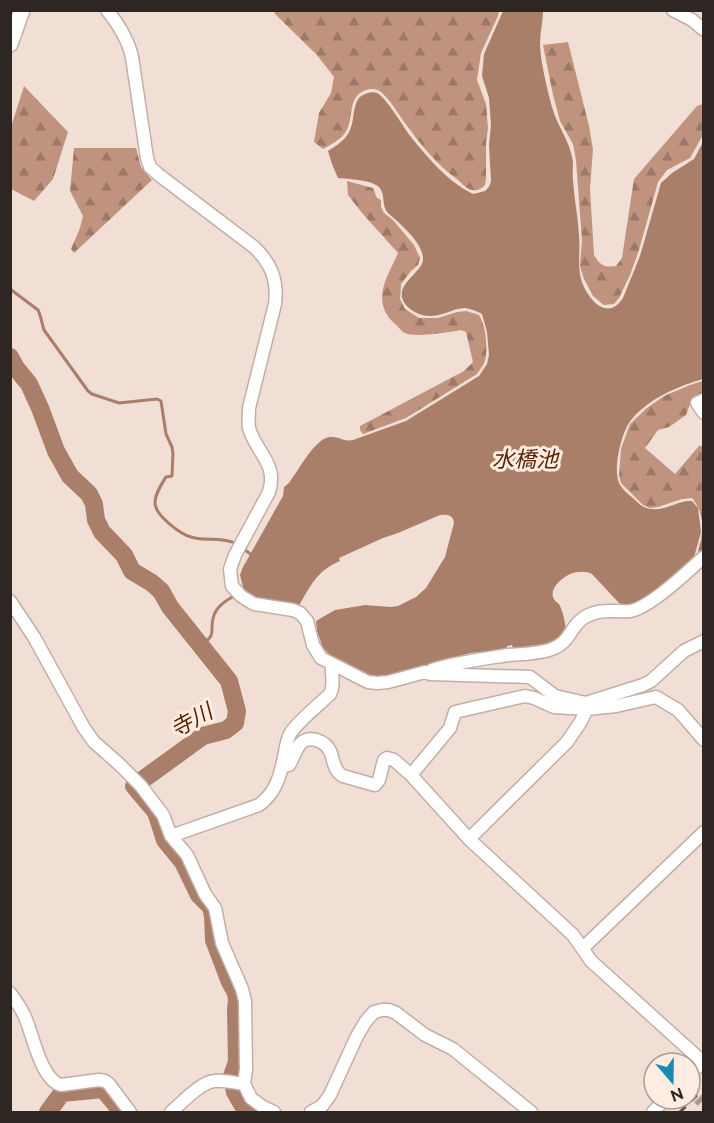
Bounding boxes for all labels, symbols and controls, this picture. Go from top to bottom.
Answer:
water label: 水橋池 [492,446,560,472]
water label: 寺川 [165,697,218,742]
north arrow [642,1051,702,1111]
text: N [668,1084,686,1106]

